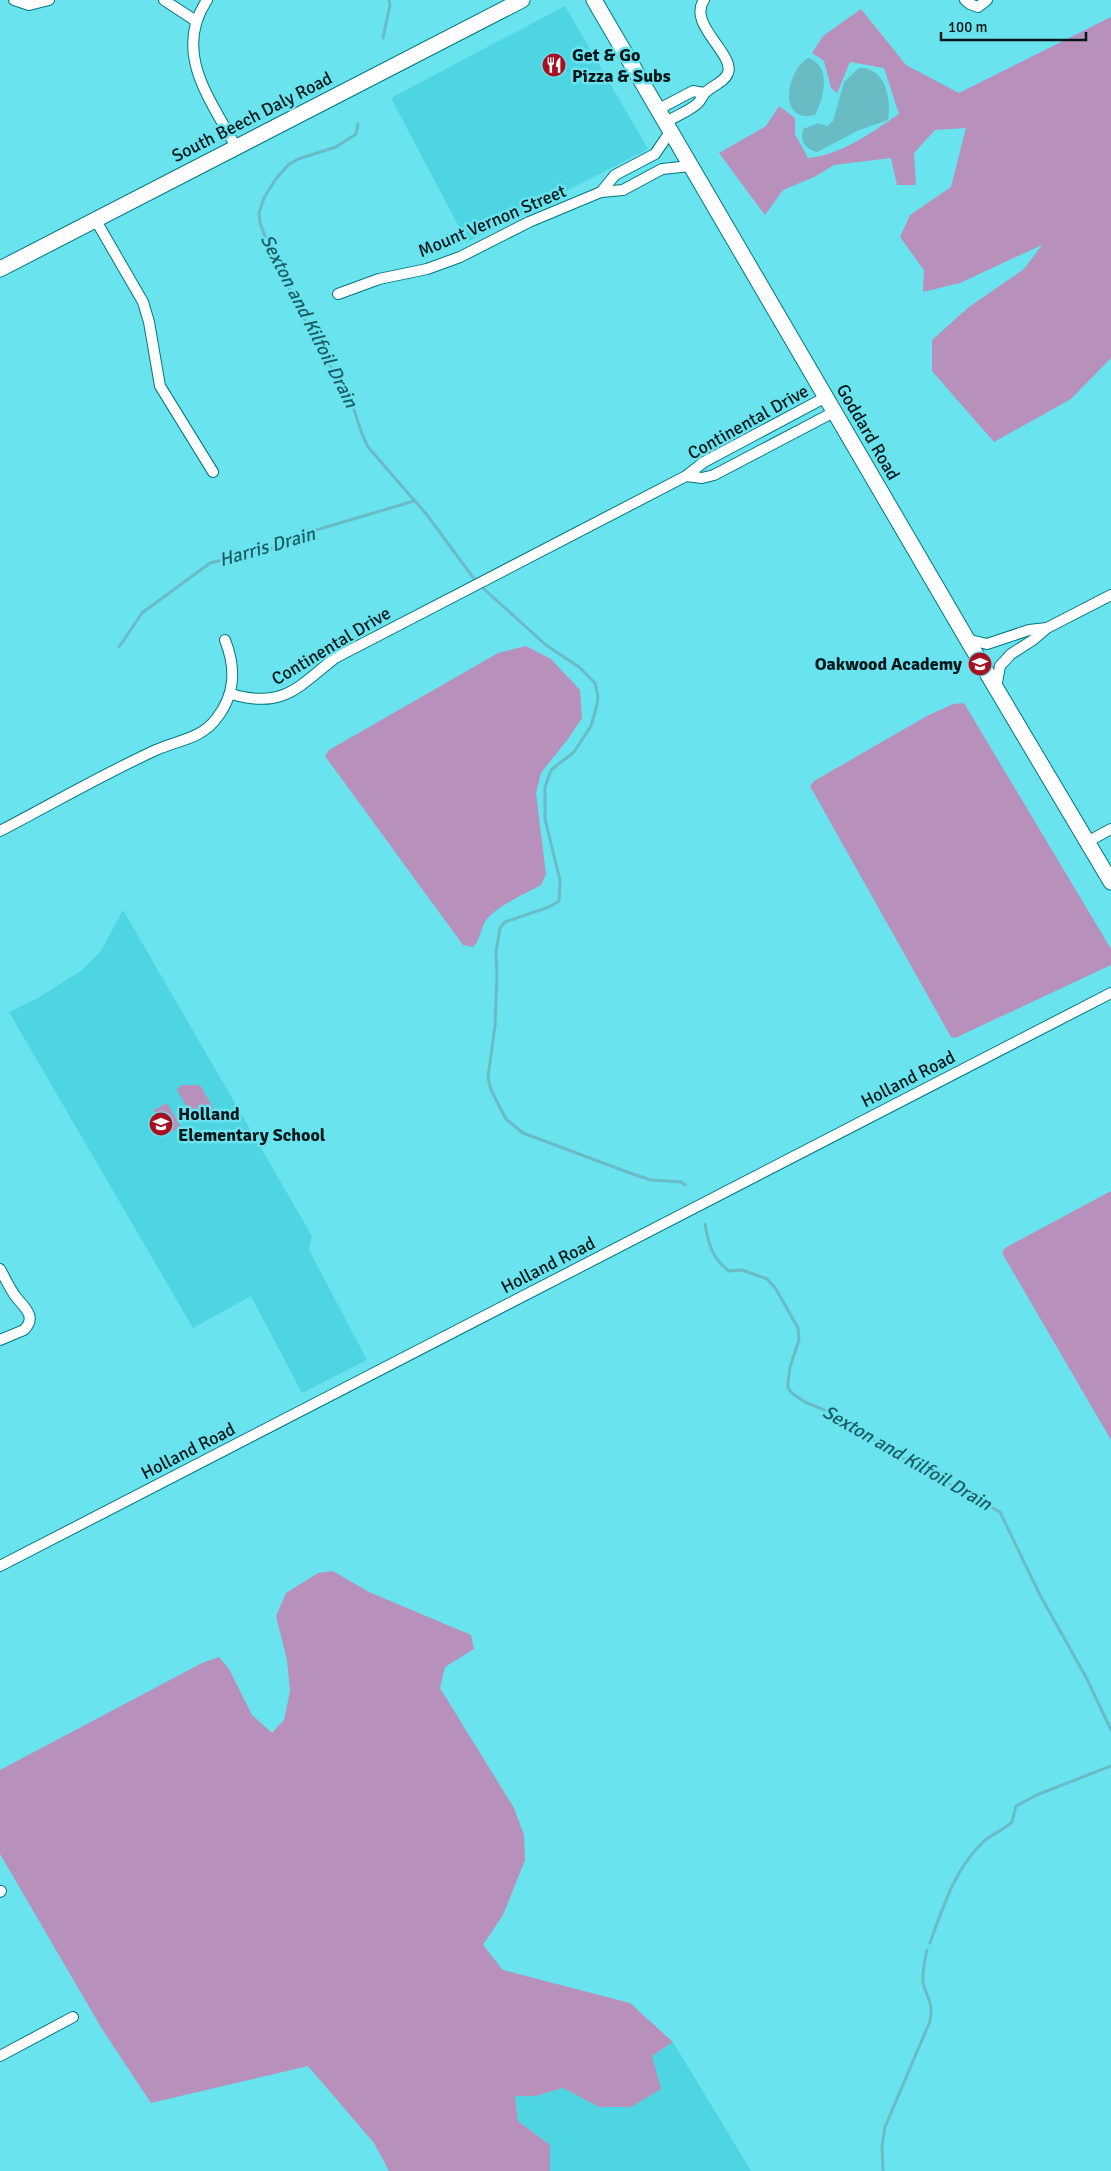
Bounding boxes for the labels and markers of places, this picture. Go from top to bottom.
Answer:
place label: Get & Go Pizza & Subs [572,44,671,87]
restaurant icon: Get & Go Pizza & Subs [541,52,567,78]
school or university icon: Oakwood Academy [967,651,993,677]
place label: Oakwood Academy [815,653,962,675]
place label: Holland Elementary School [178,1103,326,1146]
school or university icon: Holland Elementary School [148,1111,174,1137]

